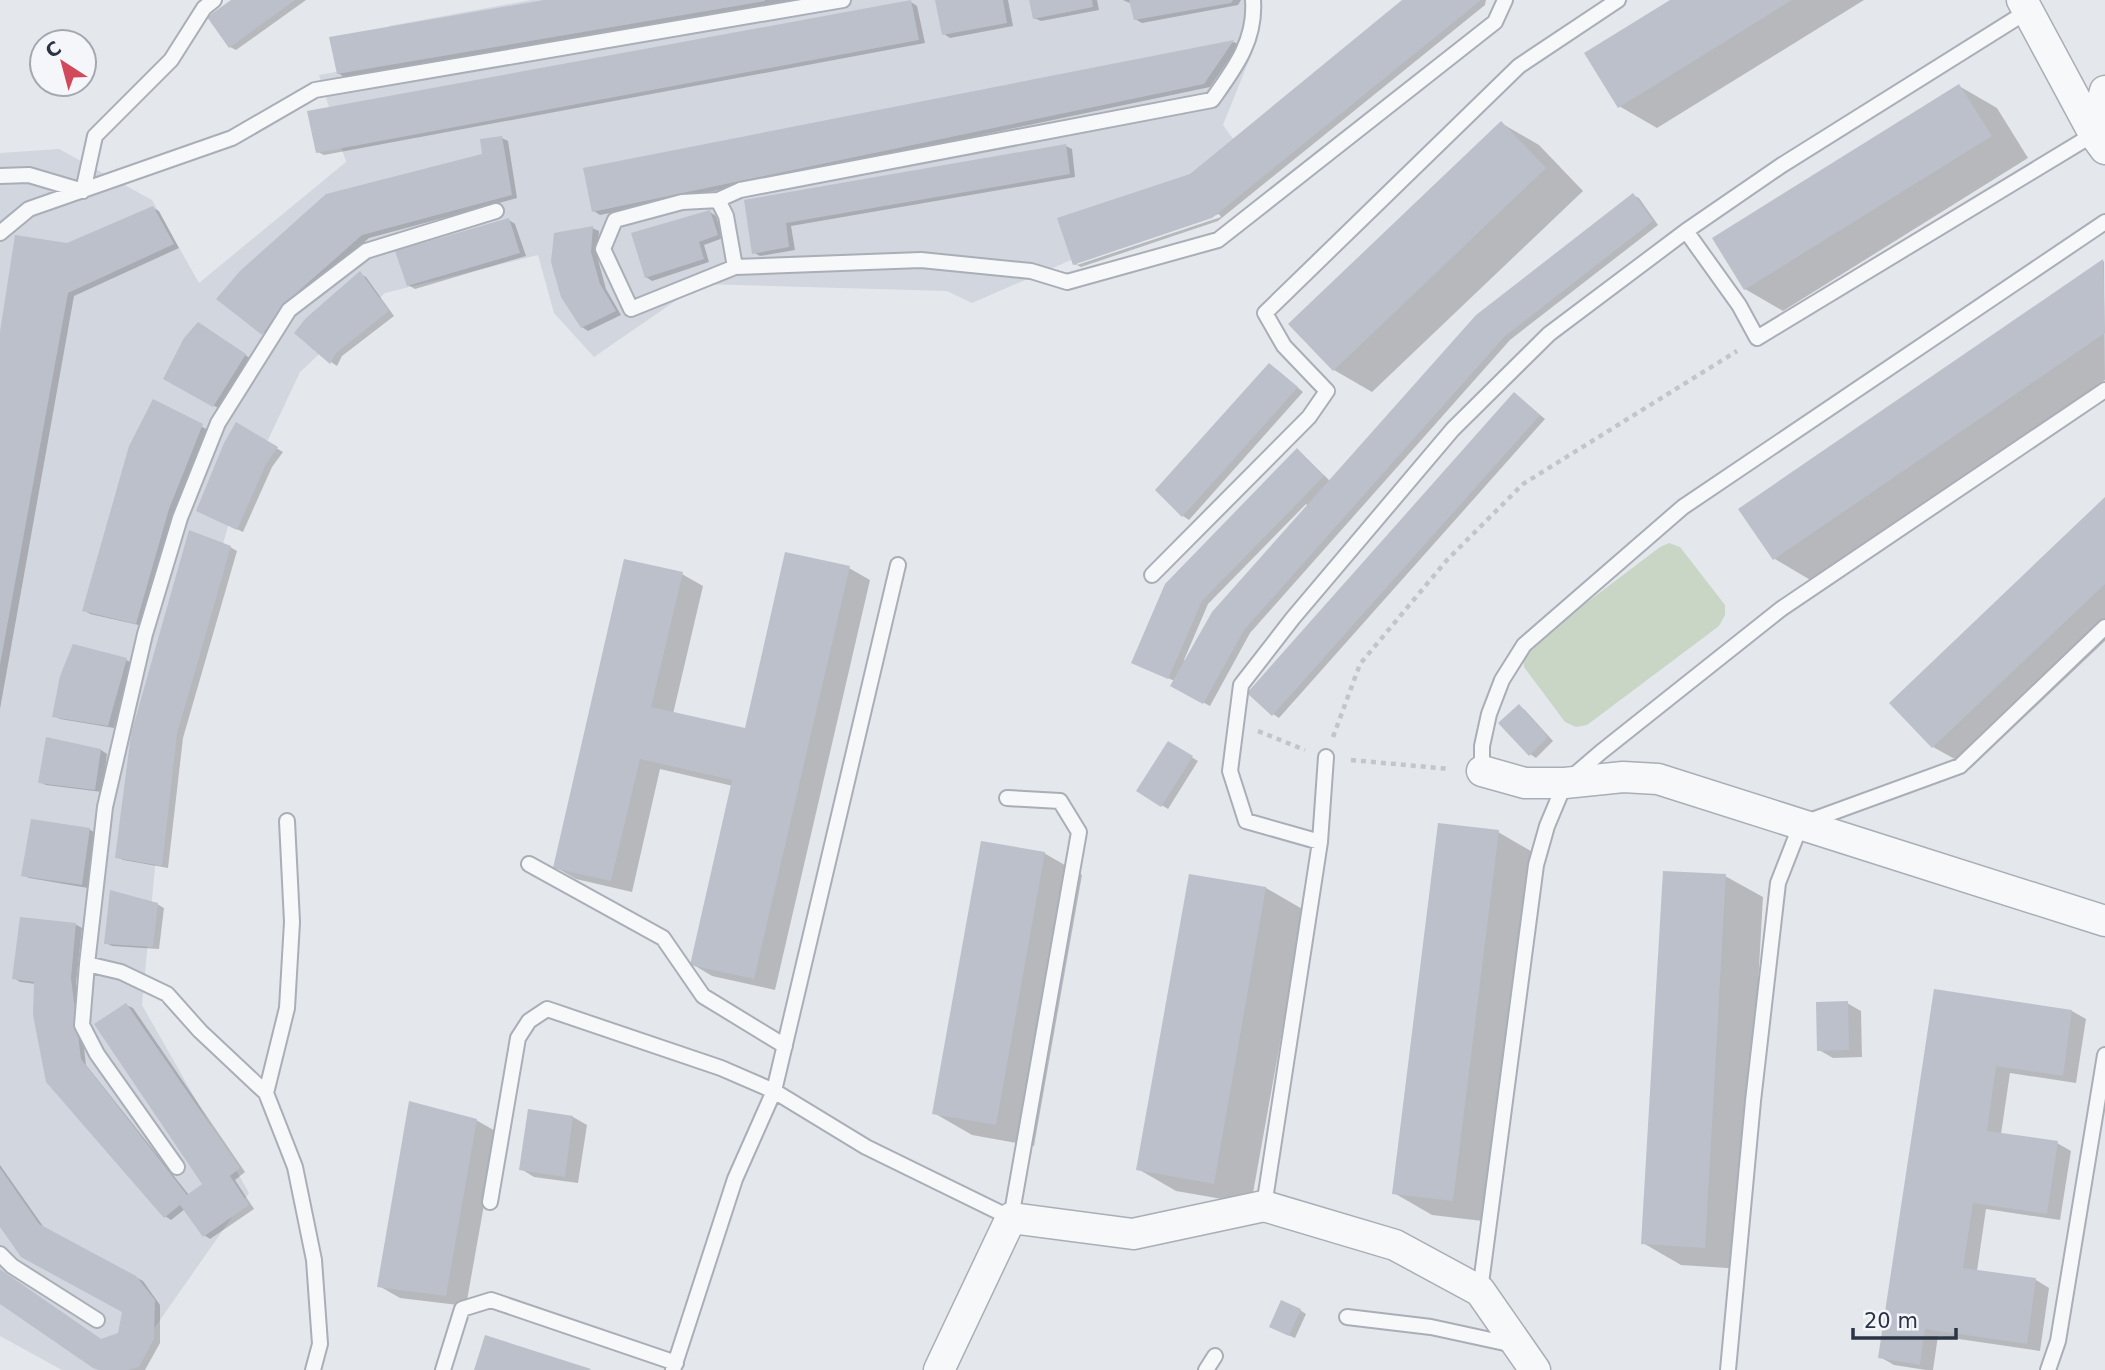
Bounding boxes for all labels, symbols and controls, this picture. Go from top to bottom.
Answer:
north arrow [28,28,98,98]
text: С [41,36,65,62]
scale bar [1853,1296,1956,1340]
text: 20 m [1864,1309,1918,1333]

